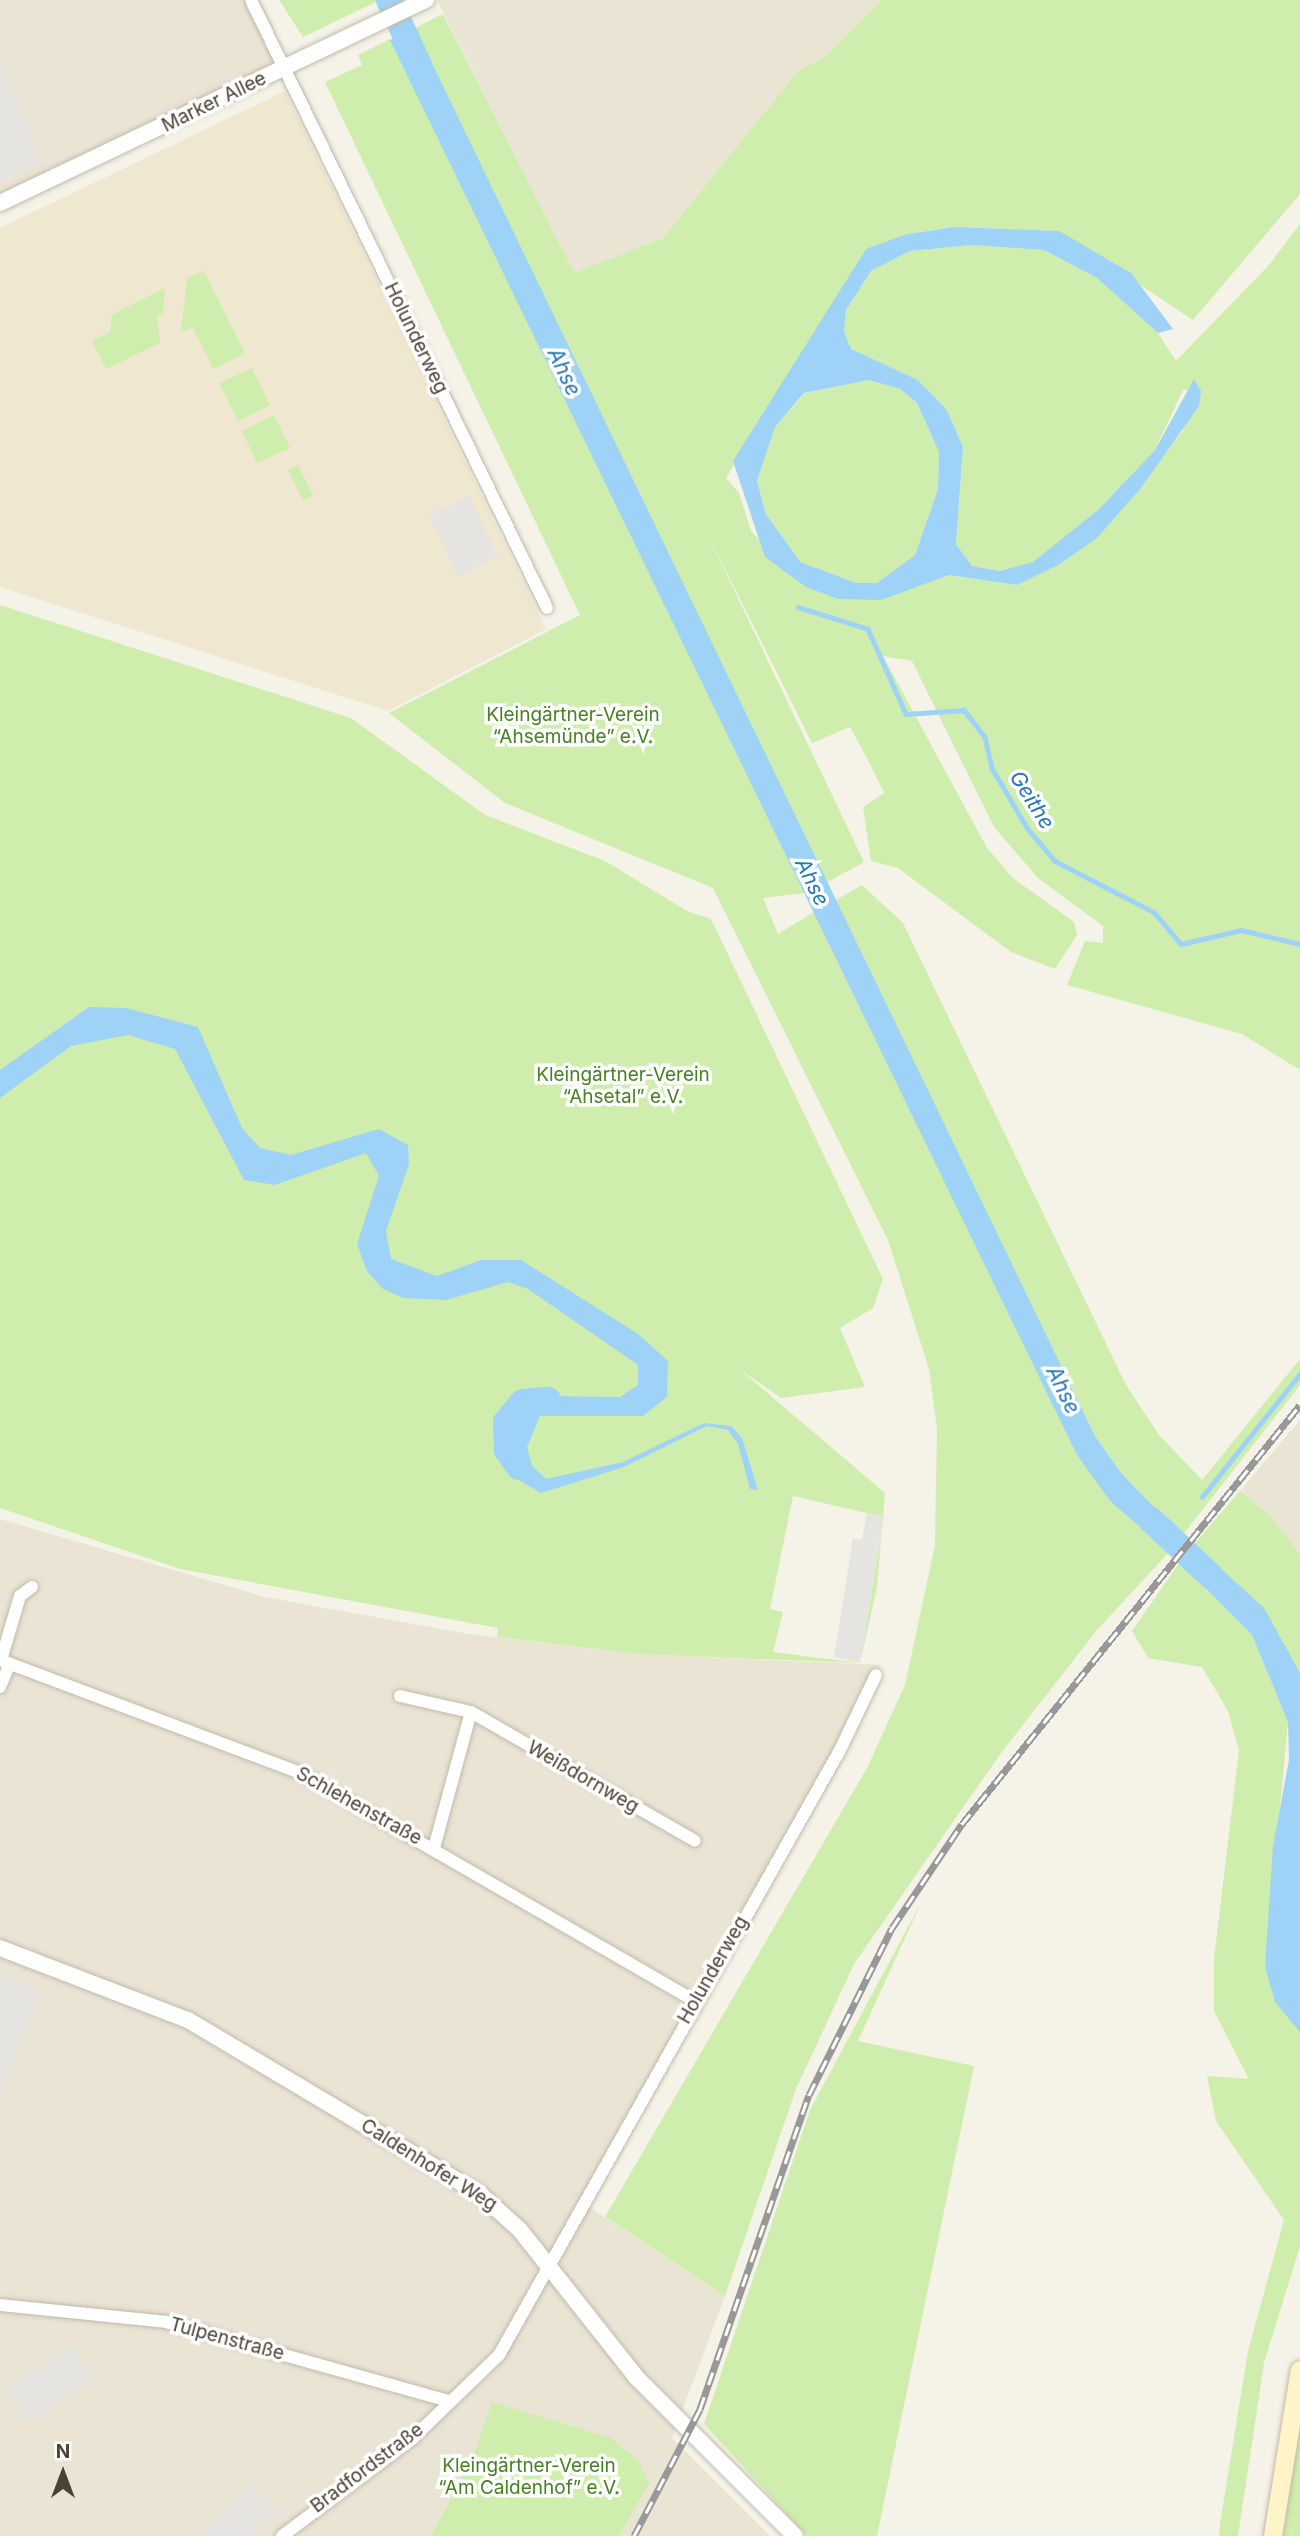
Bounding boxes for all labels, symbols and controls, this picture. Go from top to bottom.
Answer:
street label: Marker Allee [158,67,270,137]
street label: Holunderweg [379,279,453,397]
water label: Ahse [542,344,586,400]
park label: Kleingärtner-Verein “Ahsemünde” e.V. [486,704,660,748]
water label: Geithe [1004,766,1060,834]
water label: Ahse [790,854,834,910]
park label: Kleingärtner-Verein “Ahsetal” e.V. [536,1064,710,1108]
water label: Ahse [1041,1362,1085,1418]
street label: Weißdornweg [523,1736,643,1818]
street label: Schlehenstraße [292,1762,426,1850]
street label: Holunderweg [673,1912,753,2028]
street label: Caldenhofer Weg [357,2114,501,2216]
street label: Tulpenstraße [167,2313,287,2365]
street label: Bradfordstraße [306,2418,428,2518]
north arrow [28,2438,98,2508]
text: N [56,2440,70,2463]
park label: Kleingärtner-Verein “Am Caldenhof” e.V. [438,2455,620,2499]

